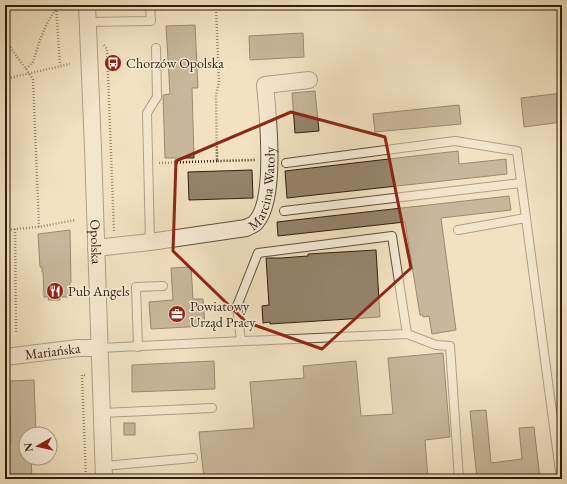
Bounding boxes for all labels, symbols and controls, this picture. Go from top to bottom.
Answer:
bus stop icon: Chorzów Opolska [103,53,123,73]
place label: Chorzów Opolska [126,54,224,72]
street label: Marcina Watoły [244,146,279,234]
street label: Opolska [86,219,106,265]
restaurant icon: Pub Angels [45,281,65,301]
place label: Pub Angels [68,282,130,300]
place label: Powiatowy Urząd Pracy [190,297,256,331]
office icon: Powiatowy Urząd Pracy [167,304,187,324]
street label: Mariańska [24,339,82,363]
north arrow [18,426,58,466]
text: N [21,442,36,453]

